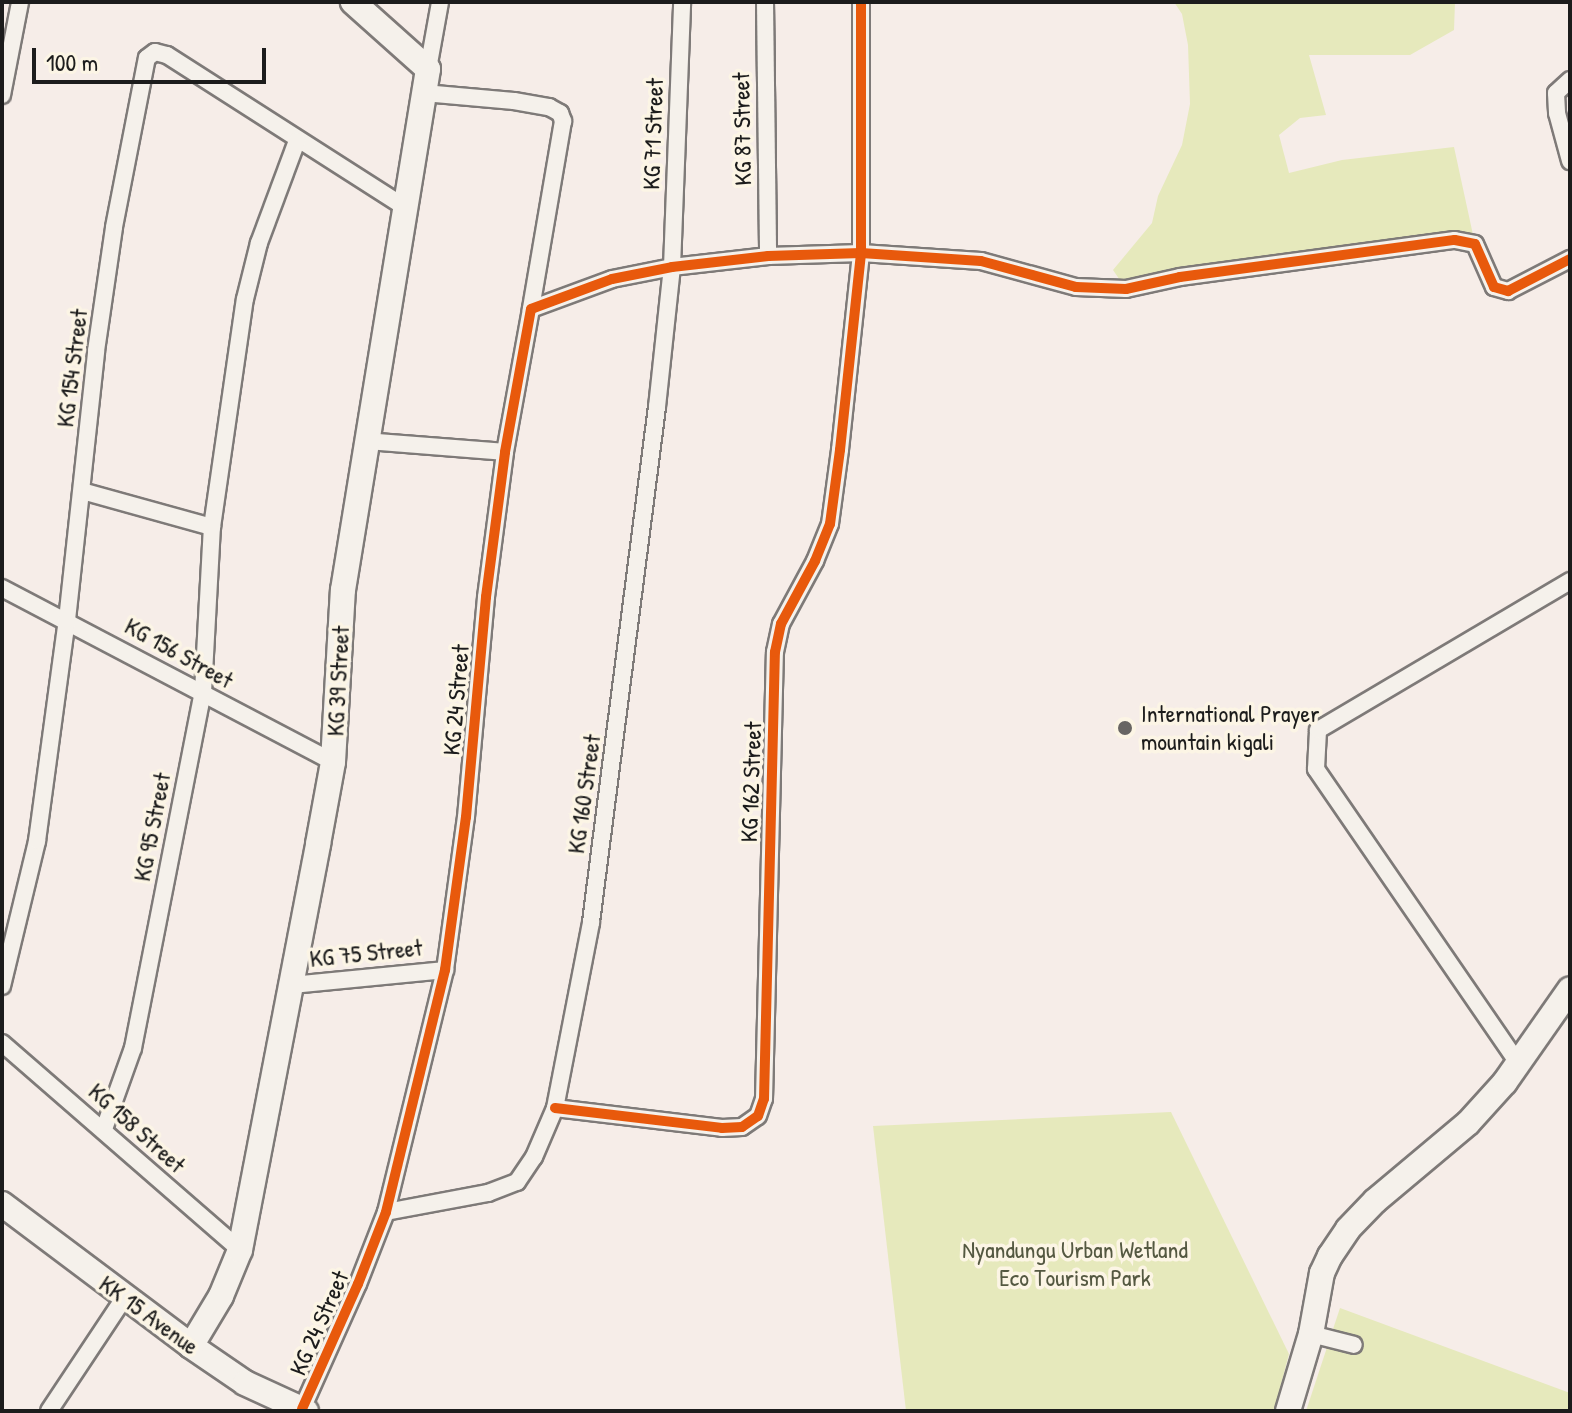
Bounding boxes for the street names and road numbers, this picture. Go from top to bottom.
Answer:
street label: KG 87 Street [727,72,757,186]
street label: KG 71 Street [637,78,669,190]
street label: KG 154 Street [50,307,94,429]
street label: KG 156 Street [120,611,238,695]
street label: KG 39 Street [321,625,355,737]
street label: KG 24 Street [437,643,475,757]
street label: KG 162 Street [735,721,767,843]
street label: KG 160 Street [561,733,607,855]
street label: KG 95 Street [127,770,177,884]
street label: KG 75 Street [308,933,424,973]
street label: KG 158 Street [83,1077,191,1179]
street label: KG 24 Street [283,1266,355,1380]
street label: KK 15 Avenue [94,1269,204,1361]

